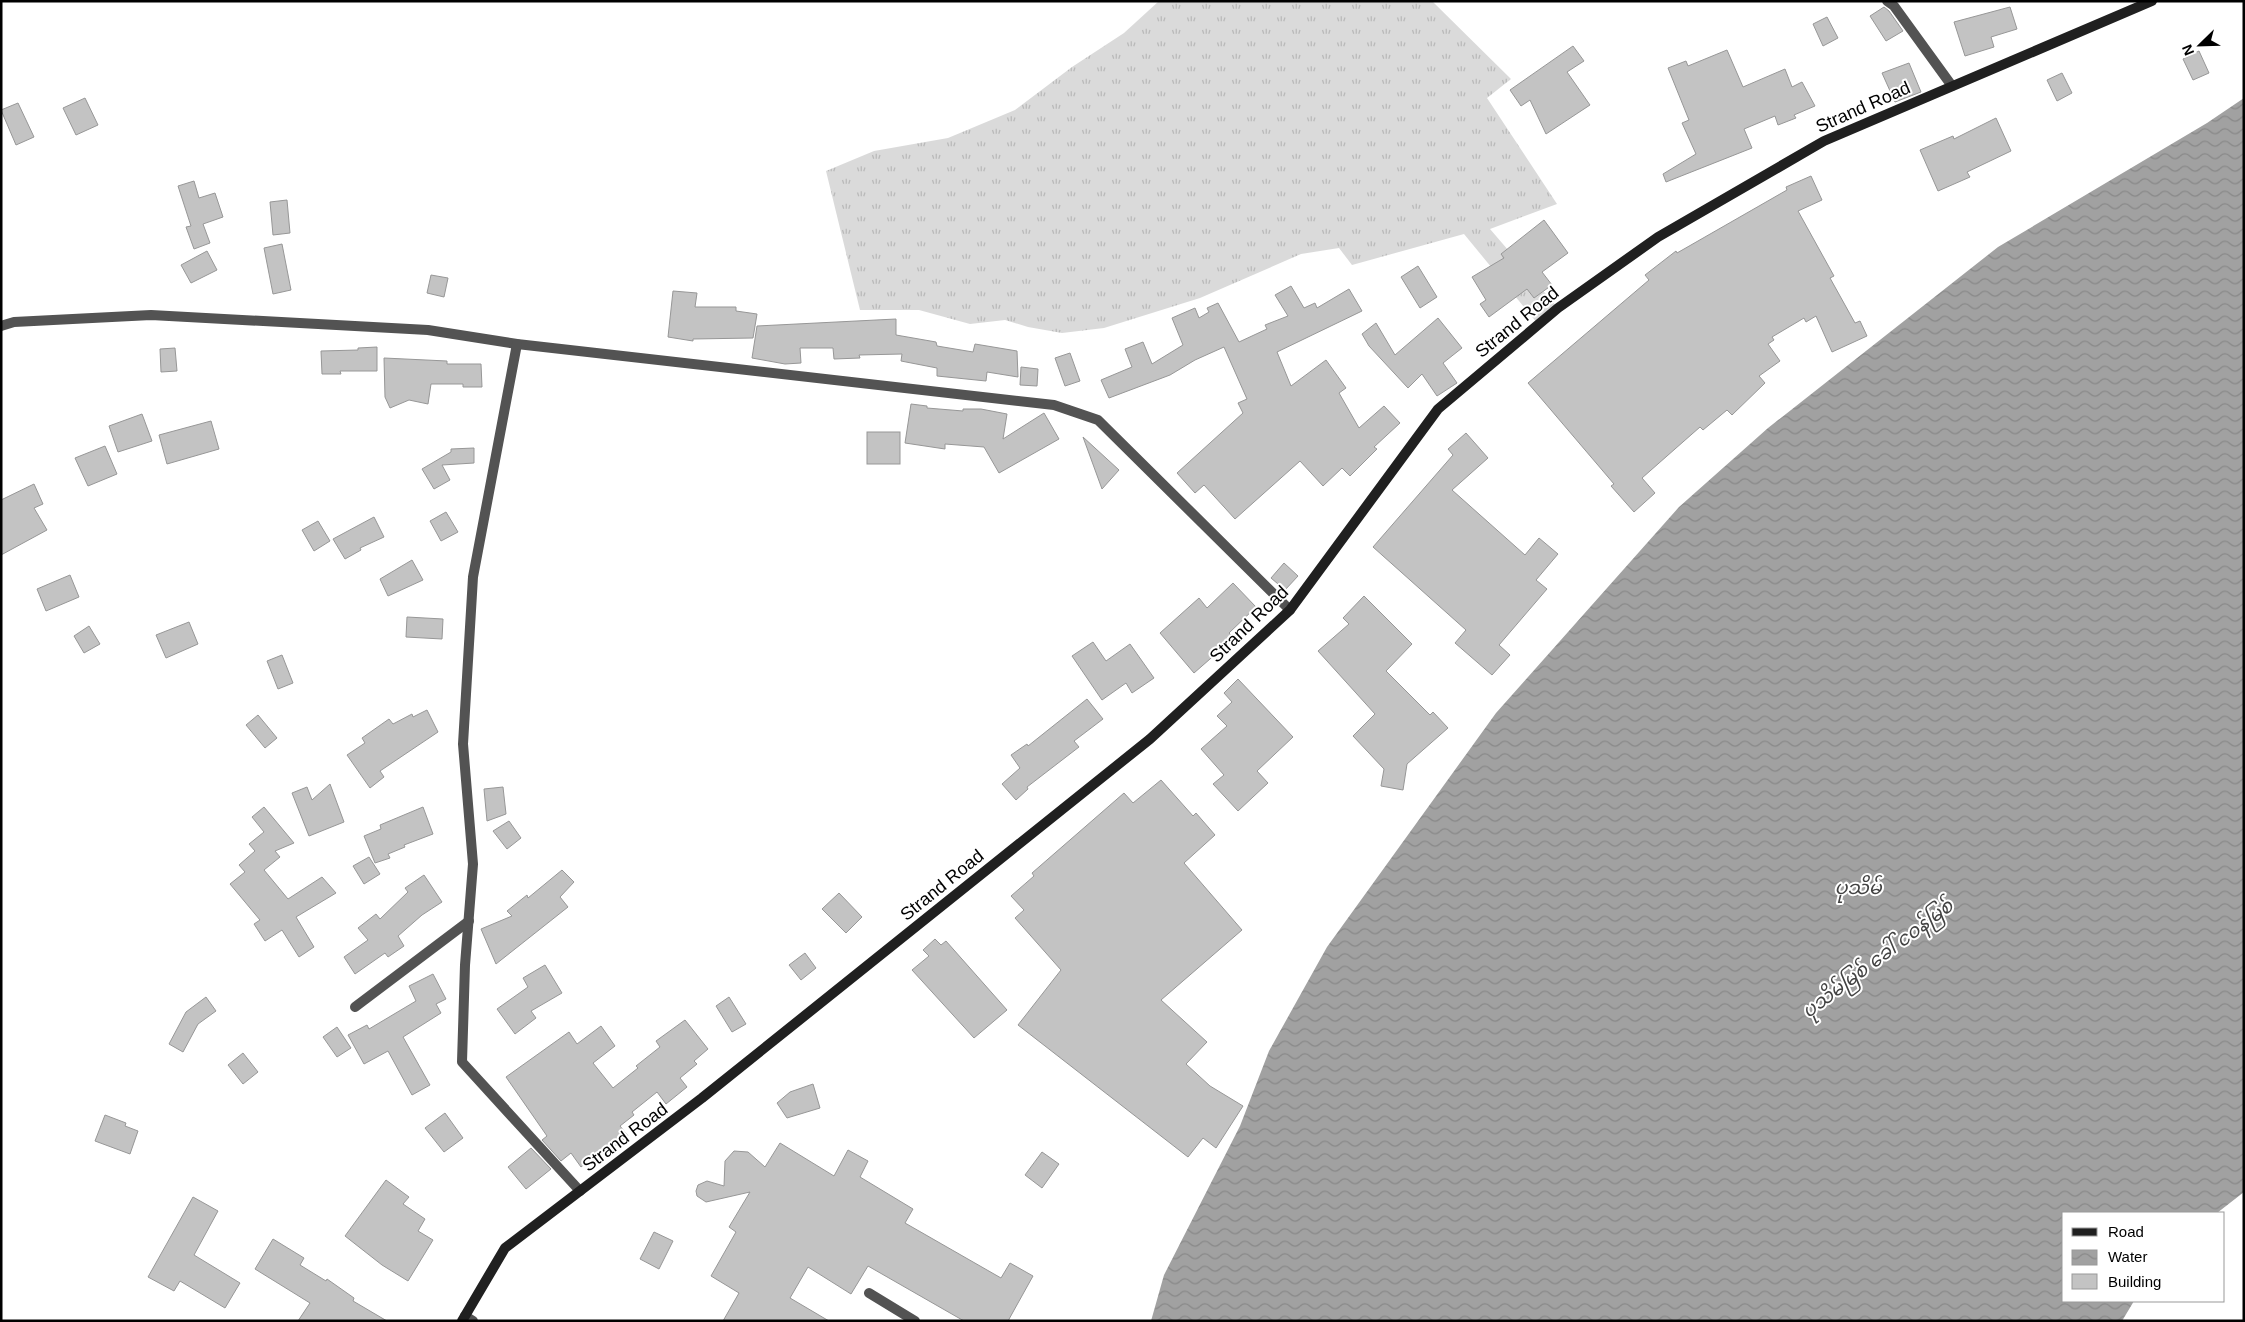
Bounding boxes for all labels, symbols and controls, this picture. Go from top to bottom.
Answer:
north arrow [2175,20,2225,70]
text: N [2179,42,2197,58]
street label: Strand Road [1813,77,1913,137]
street label: Strand Road [1471,282,1563,362]
street label: Strand Road [1206,582,1292,666]
street label: Strand Road [896,845,988,925]
water label: ပုသိမ် [1834,874,1883,903]
water label: ပုသိမ်မြစ် ခေါ် ငဝန်မြစ် [1796,892,1961,1026]
street label: Strand Road [579,1099,671,1175]
legend [2062,1212,2225,1302]
text: Road [2108,1223,2144,1240]
text: Water [2108,1248,2147,1265]
text: Building [2108,1273,2161,1290]

